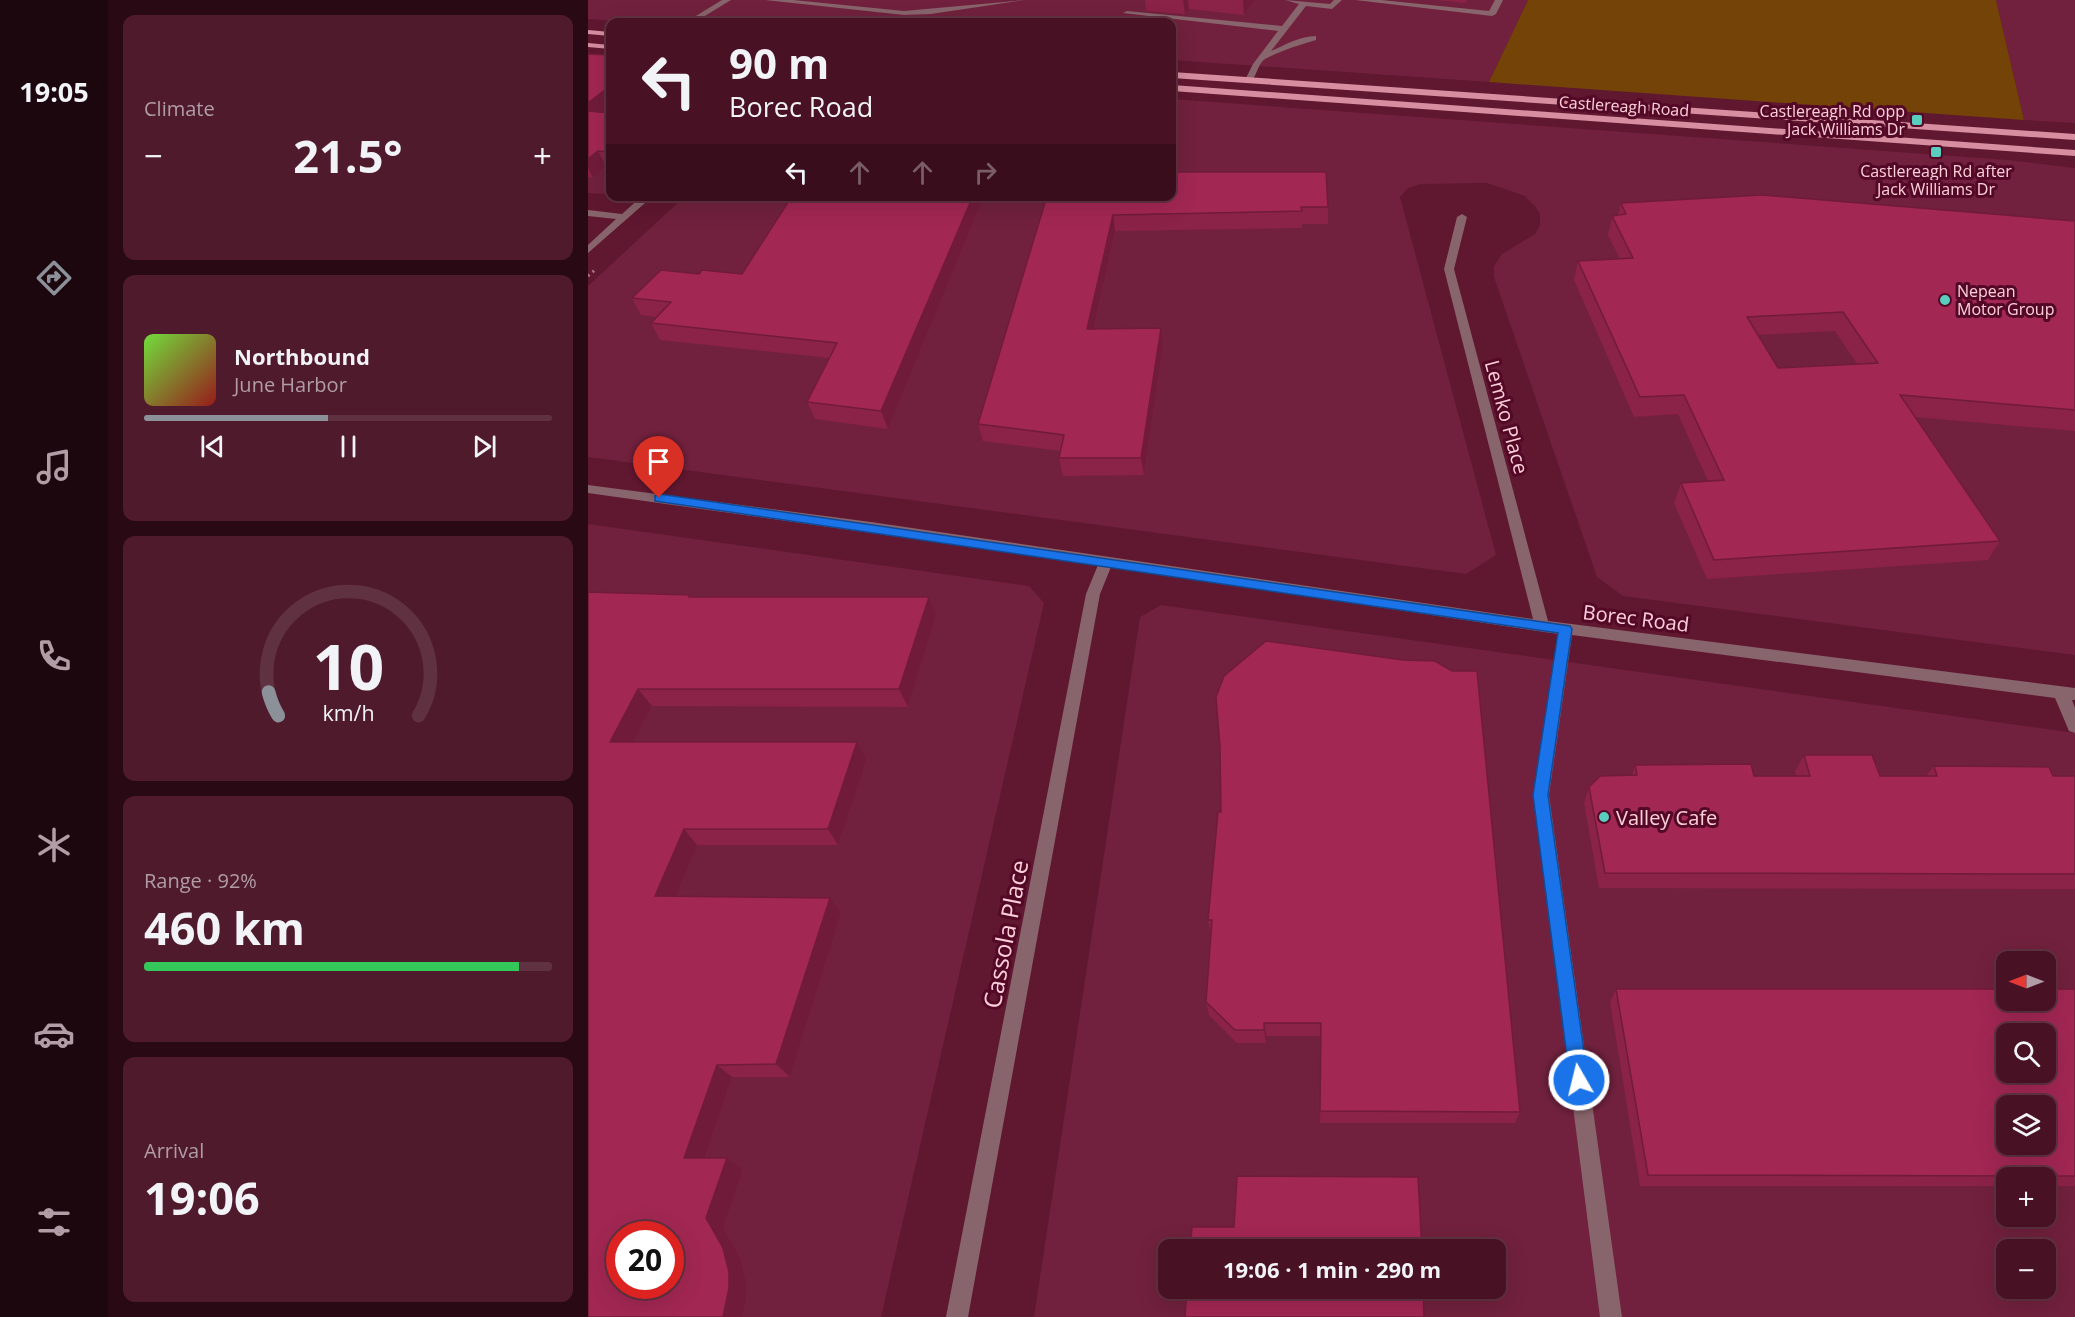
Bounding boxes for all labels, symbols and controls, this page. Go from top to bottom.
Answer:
text: 90 m [729,34,829,91]
icon: left [630,42,708,120]
text: 19:05 [19,73,89,110]
text: Borec Road [729,88,873,125]
street label: Castlereagh Road [1558,90,1690,122]
text: Climate [144,95,215,122]
place label: Castlereagh Rd opp Jack Williams Dr [1760,100,1905,140]
marker: Castlereagh Rd opp Jack Williams Dr [1910,113,1924,127]
text: 21.5° [293,125,403,186]
text: − [144,133,163,178]
text: + [533,133,552,178]
marker: Castlereagh Rd after Jack Williams Dr [1929,145,1943,159]
icon: left [780,156,813,189]
icon: ahead [843,156,876,189]
icon: ahead [906,156,939,189]
icon: right [969,156,1002,189]
place label: Castlereagh Rd after Jack Williams Dr [1860,160,2012,200]
icon: directions [33,257,75,299]
place label: Nepean Motor Group [1957,280,2054,320]
marker: Nepean Motor Group [1938,293,1952,307]
text: Northbound [234,341,370,371]
street label: Lemko Place [1479,357,1535,477]
text: June Harbor [234,371,347,398]
icon: previous [196,430,229,463]
icon: pause [332,430,365,463]
icon: next [468,430,501,463]
pin [633,436,684,498]
icon: arrive [642,445,675,478]
icon: music [33,446,75,488]
street label: Borec Road [1581,598,1691,638]
text: 10 [312,623,384,708]
icon: phone [33,635,75,677]
text: km/h [322,698,374,727]
place label: Valley Cafe [1616,804,1717,831]
marker: Valley Cafe [1597,810,1611,824]
icon: climate [33,824,75,866]
street label: Cassola Place [974,857,1036,1011]
text: Range · 92% [144,867,257,894]
text: 460 km [144,897,305,958]
north arrow [1996,951,2056,1011]
map controls [1996,951,2056,1299]
icon: car [33,1013,75,1055]
button: search [1996,1023,2056,1083]
position arrow [1547,1048,1611,1112]
button: layers [1996,1095,2056,1155]
text: Arrival [144,1137,204,1164]
text: 19:06 [144,1167,260,1228]
button: + [1996,1167,2056,1227]
icon: filters [33,1201,75,1243]
speed limit sign: 20 [606,1221,684,1299]
button: − [1996,1239,2056,1299]
text: 19:06 · 1 min · 290 m [1223,1254,1441,1284]

